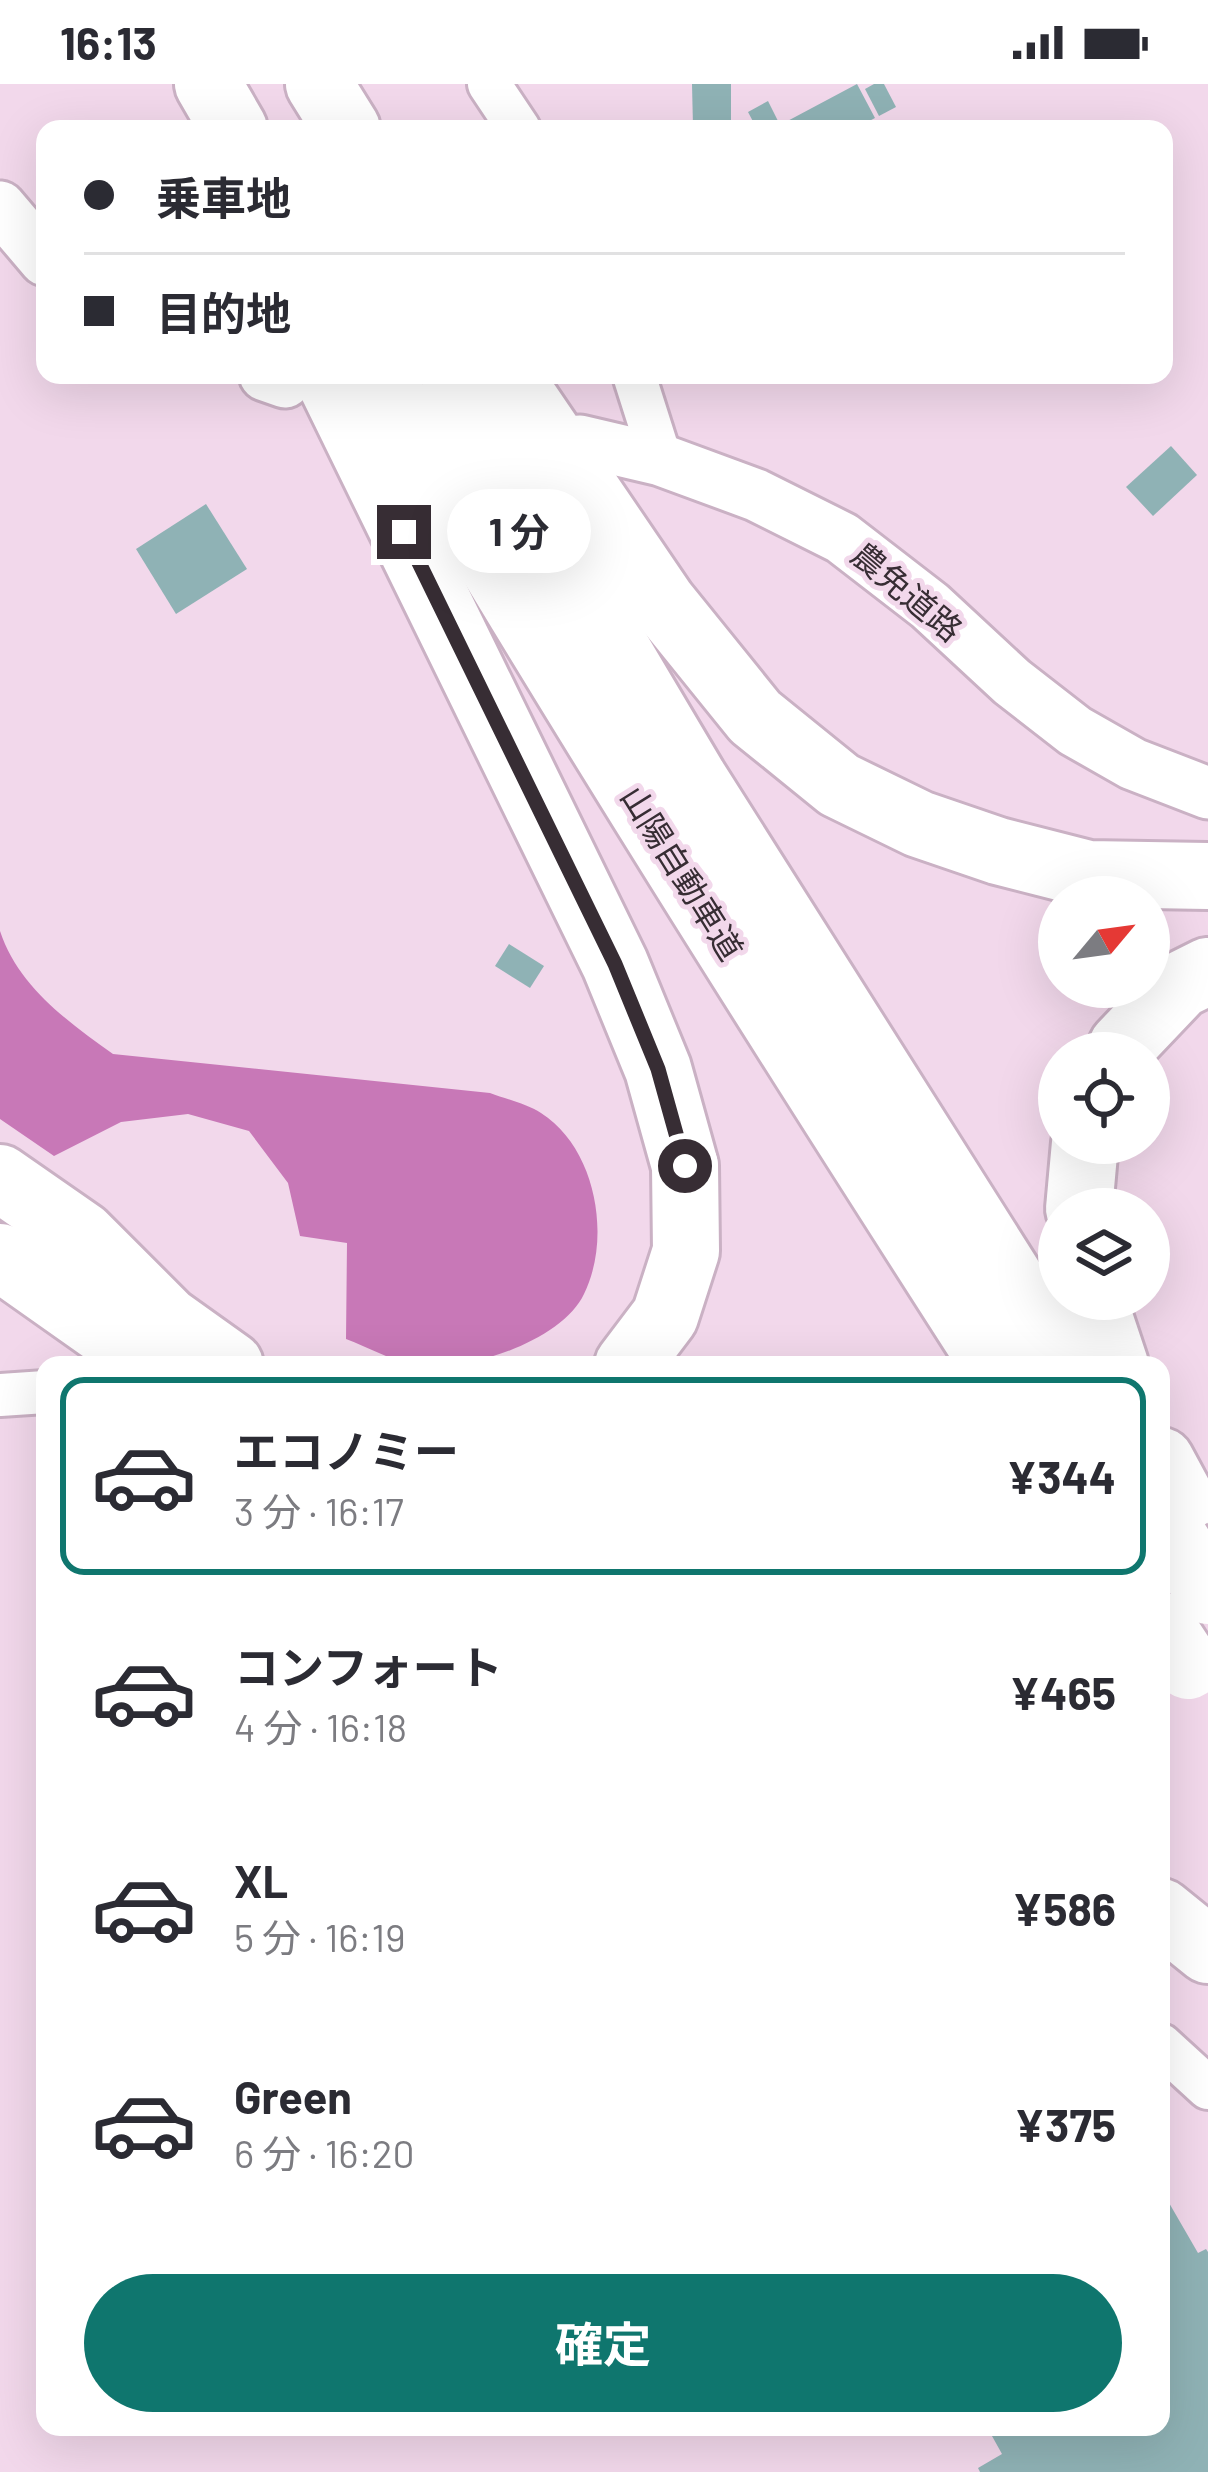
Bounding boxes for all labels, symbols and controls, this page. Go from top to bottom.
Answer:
text: 16:13 [60,15,157,69]
text: 乗車地 [156,170,291,224]
text: 目的地 [156,285,291,339]
callout: 1 分 [446,490,590,574]
route end [377,505,431,559]
text: 1 分 [489,507,549,554]
street label: 農免道路 [844,533,971,649]
street label: 山陽自動車道 [613,778,752,967]
north arrow [1038,876,1170,1008]
map controls [1038,876,1170,1320]
button: locate [1038,1032,1170,1164]
route start [658,1139,712,1193]
button: layers [1038,1188,1170,1320]
icon: car [90,1422,198,1530]
text: エコノミー [234,1423,459,1477]
text: ¥344 [1006,1449,1116,1503]
text: 3 分 · 16:17 [234,1487,404,1534]
icon: car [90,1638,198,1746]
text: コンフォート [234,1639,503,1693]
text: ¥465 [1009,1665,1116,1719]
text: 4 分 · 16:18 [234,1703,407,1750]
text: XL [234,1853,288,1907]
icon: car [90,1854,198,1962]
text: ¥586 [1012,1881,1116,1935]
text: 5 分 · 16:19 [234,1913,406,1960]
text: Green [234,2069,352,2123]
icon: car [90,2070,198,2178]
text: ¥375 [1014,2097,1116,2151]
text: 6 分 · 16:20 [234,2129,415,2176]
button: 確定 [84,2274,1122,2412]

